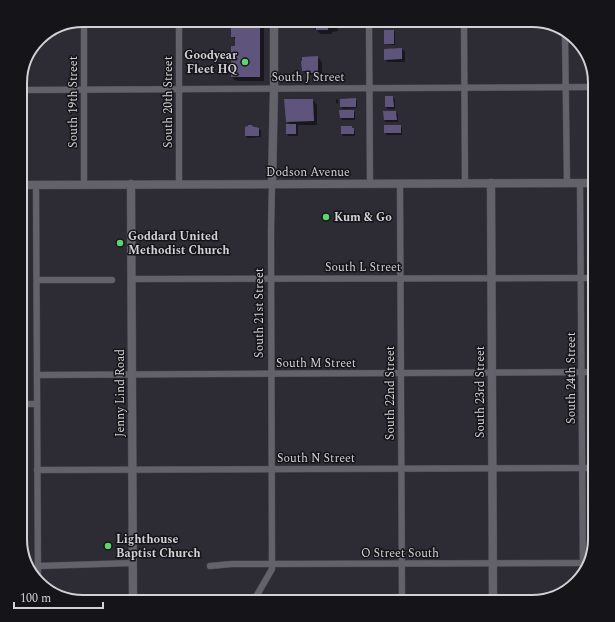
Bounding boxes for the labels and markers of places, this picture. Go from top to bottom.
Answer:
place label: Goodyear Fleet HQ [184,46,238,79]
marker: Goodyear Fleet HQ [240,57,250,67]
place label: Kum & Go [334,208,392,227]
marker: Kum & Go [321,212,331,222]
place label: Goddard United Methodist Church [128,227,230,260]
marker: Goddard United Methodist Church [115,238,125,248]
place label: Lighthouse Baptist Church [116,530,201,563]
marker: Lighthouse Baptist Church [103,541,113,551]

